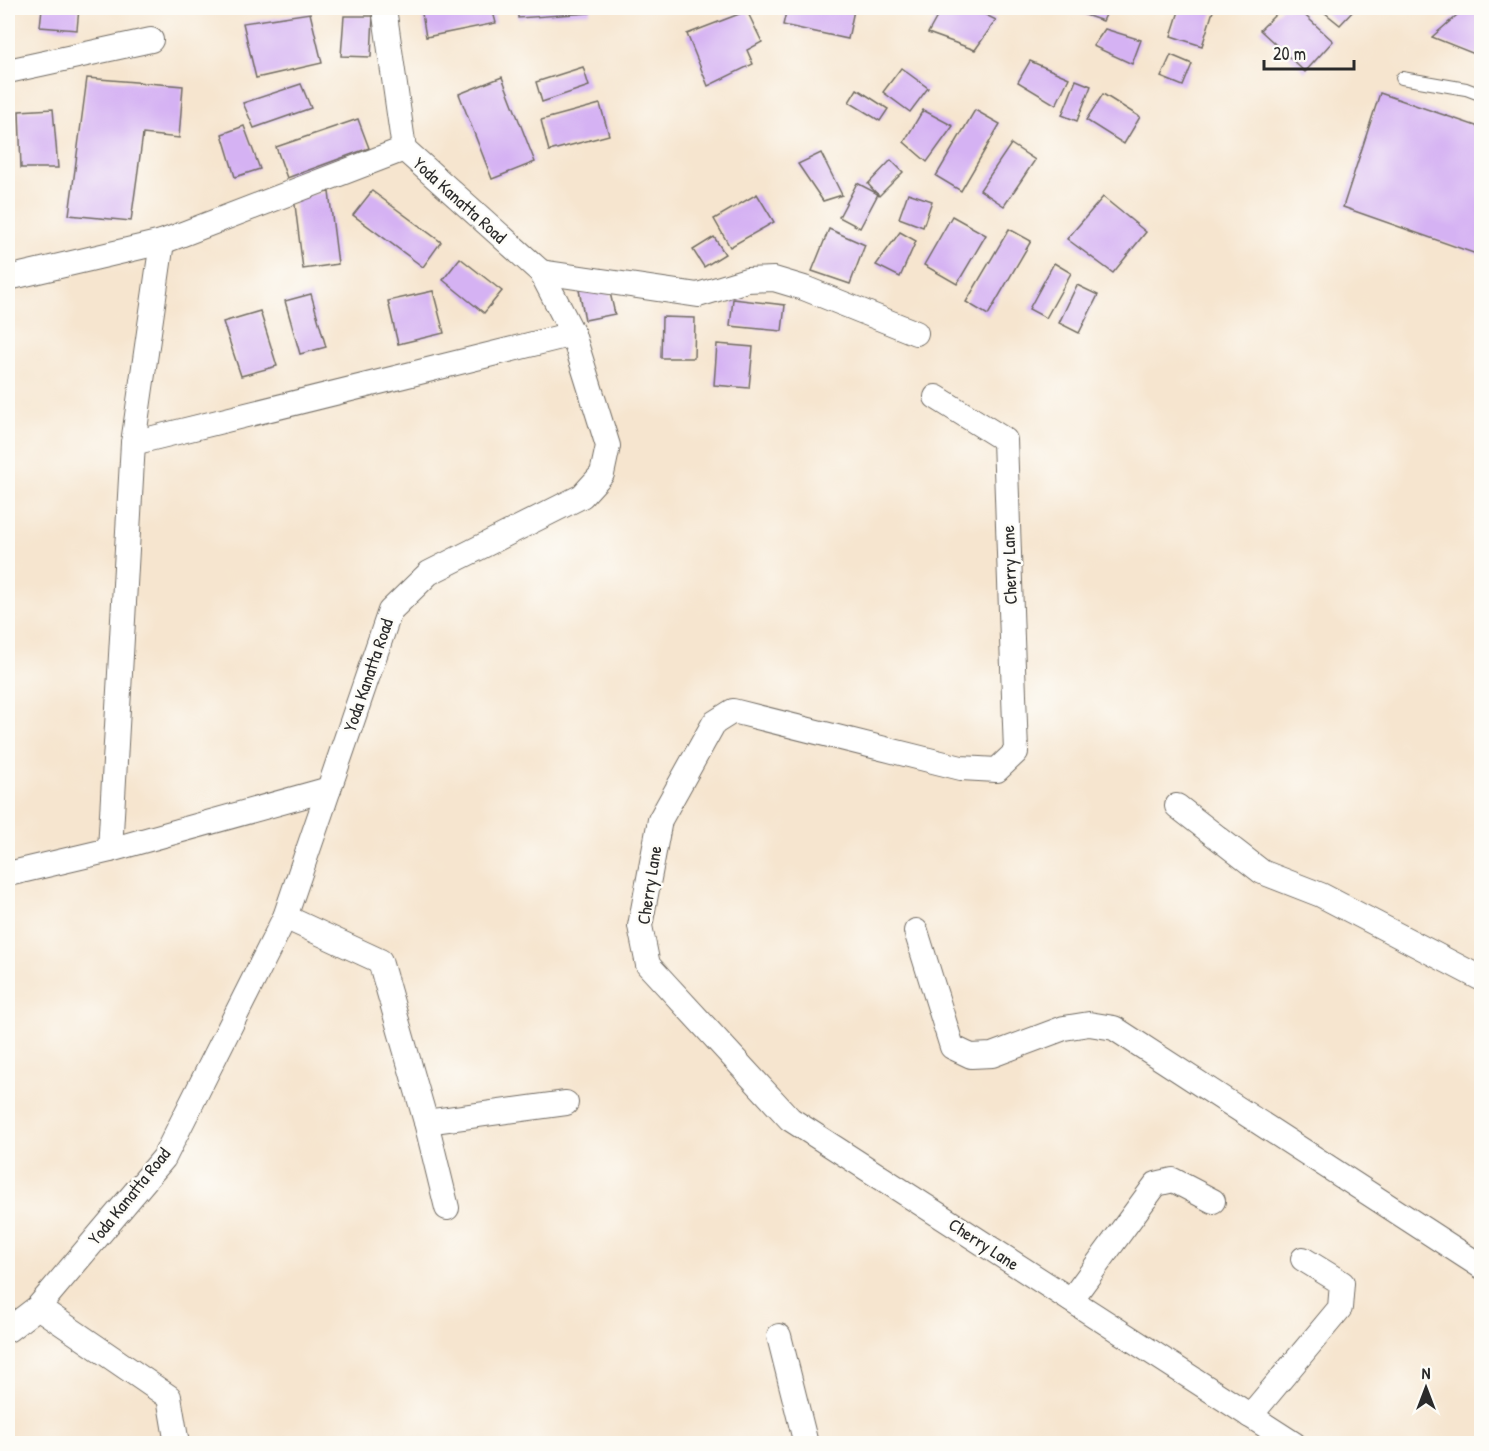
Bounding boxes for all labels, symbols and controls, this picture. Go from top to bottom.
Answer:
scale bar [1264,33,1354,71]
text: 20 m [1273,41,1306,66]
street label: Yoda Kanatta Road [408,151,512,249]
street label: Cherry Lane [995,525,1023,605]
street label: Yoda Kanatta Road [337,615,399,735]
street label: Cherry Lane [630,844,668,926]
street label: Yoda Kanatta Road [82,1142,176,1250]
street label: Cherry Lane [944,1212,1024,1276]
north arrow [1396,1358,1456,1418]
text: N [1422,1362,1431,1384]

